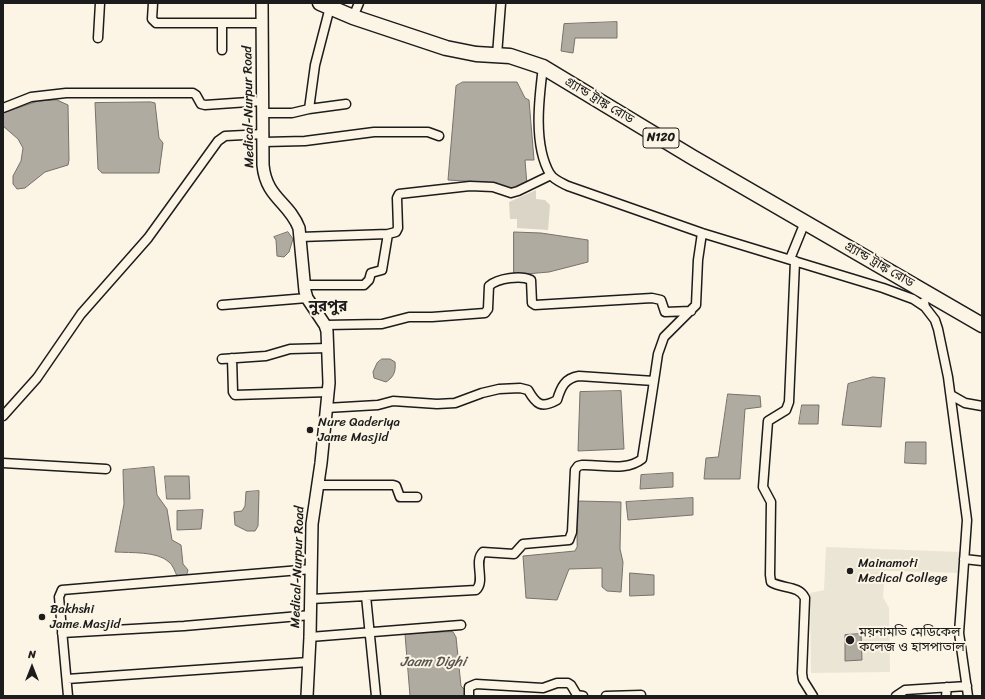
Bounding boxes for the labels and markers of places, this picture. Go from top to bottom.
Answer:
place label: Nure Qaderiya Jame Masjid [318,415,400,446]
marker: Nure Qaderiya Jame Masjid [305,425,315,435]
place label: Mainamoti Medical College [858,556,947,587]
marker: Mainamoti Medical College [845,566,855,576]
place label: Bakhshi Jame Masjid [50,602,120,633]
marker: Bakhshi Jame Masjid [37,612,47,622]
place label: ময়নামতি মেডিকেল কলেজ ও হাসপাতাল [859,625,965,656]
marker: ময়নামতি মেডিকেল কলেজ ও হাসপাতাল [844,634,856,646]

